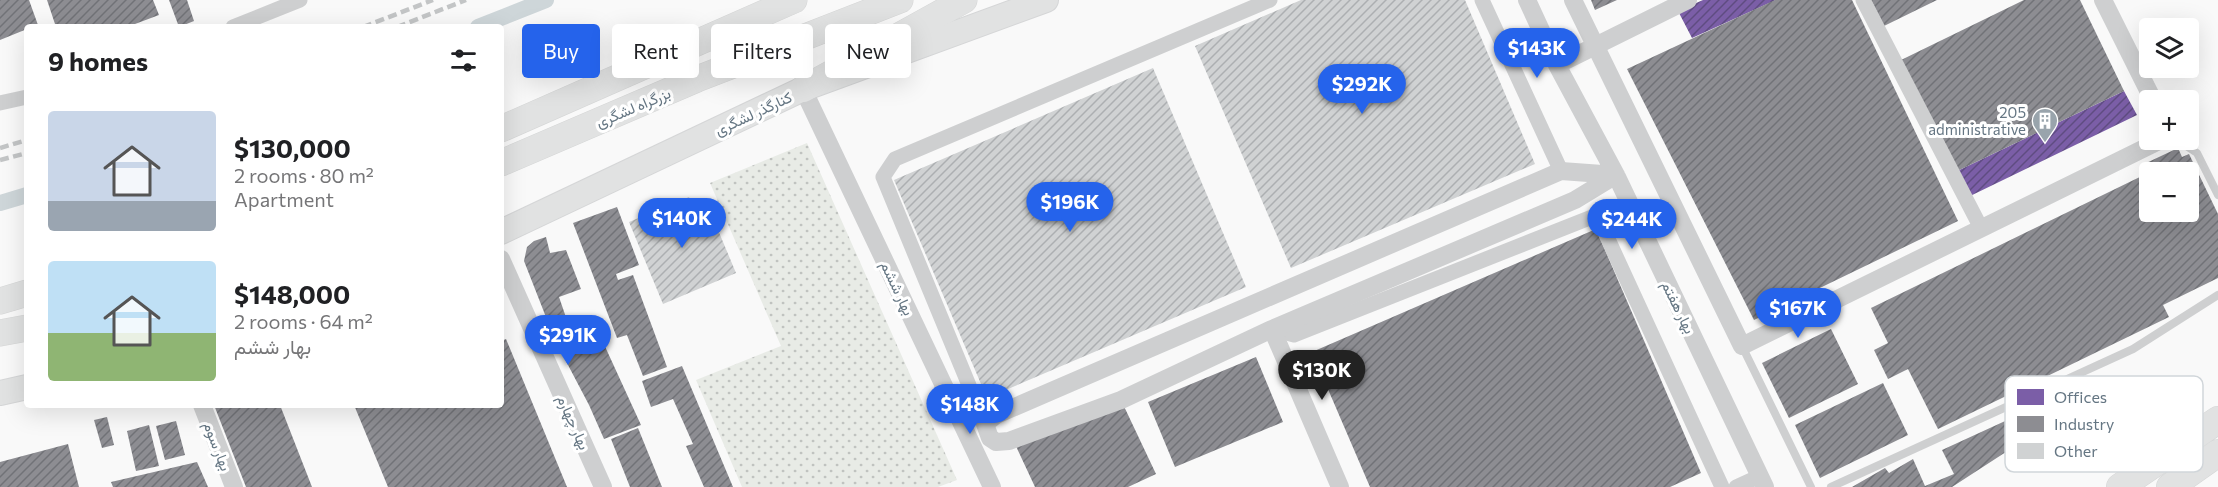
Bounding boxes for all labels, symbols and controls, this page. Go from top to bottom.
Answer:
map controls [2139,18,2199,222]
button: layers [2139,18,2199,78]
chip: Buy [522,24,600,78]
chip: Rent [612,24,699,78]
chip: Filters [711,24,813,78]
chip: New [825,24,911,78]
pin: $143K [1495,28,1579,79]
text: $143K [1508,35,1566,59]
icon: filters [447,44,480,77]
text: 9 homes [48,45,148,76]
pin: $292K [1320,64,1404,115]
text: $292K [1332,71,1392,95]
street label: بزرگراه لشگری [593,83,674,133]
street label: کنارگذر لشگری [712,87,796,141]
button: + [2139,90,2199,150]
place label: 205 administrative [1928,103,2026,138]
building icon: 205 administrative [2030,106,2060,144]
text: $130,000 [234,132,351,163]
icon: home [96,135,168,207]
button: − [2139,162,2199,222]
text: 2 rooms · 80 m² [234,163,374,187]
pin: $196K [1028,182,1112,233]
text: Apartment [234,187,334,211]
text: $196K [1040,189,1100,213]
pin: $140K [640,198,724,249]
pin: $244K [1590,199,1674,250]
text: $140K [652,205,712,229]
text: $244K [1601,206,1663,230]
street label: بهار ششم [876,258,918,319]
text: $148,000 [234,278,350,309]
street label: بهار هفتم [1657,278,1699,337]
icon: home [96,285,168,357]
pin: $167K [1756,288,1840,339]
text: $167K [1769,295,1827,319]
text: 2 rooms · 64 m² [234,309,373,333]
pin: $291K [526,315,610,366]
text: $291K [539,322,597,346]
text: بهار ششم [234,334,311,358]
pin: $130K [1280,350,1364,401]
text: $130K [1292,357,1352,381]
legend [2005,376,2203,472]
pin: $148K [928,384,1012,435]
text: Offices [2054,387,2107,406]
text: $148K [940,391,1000,415]
street label: بهار چهارم [552,392,594,453]
text: Industry [2054,414,2114,433]
street label: بهار سوم [199,419,236,474]
text: Other [2054,441,2098,460]

